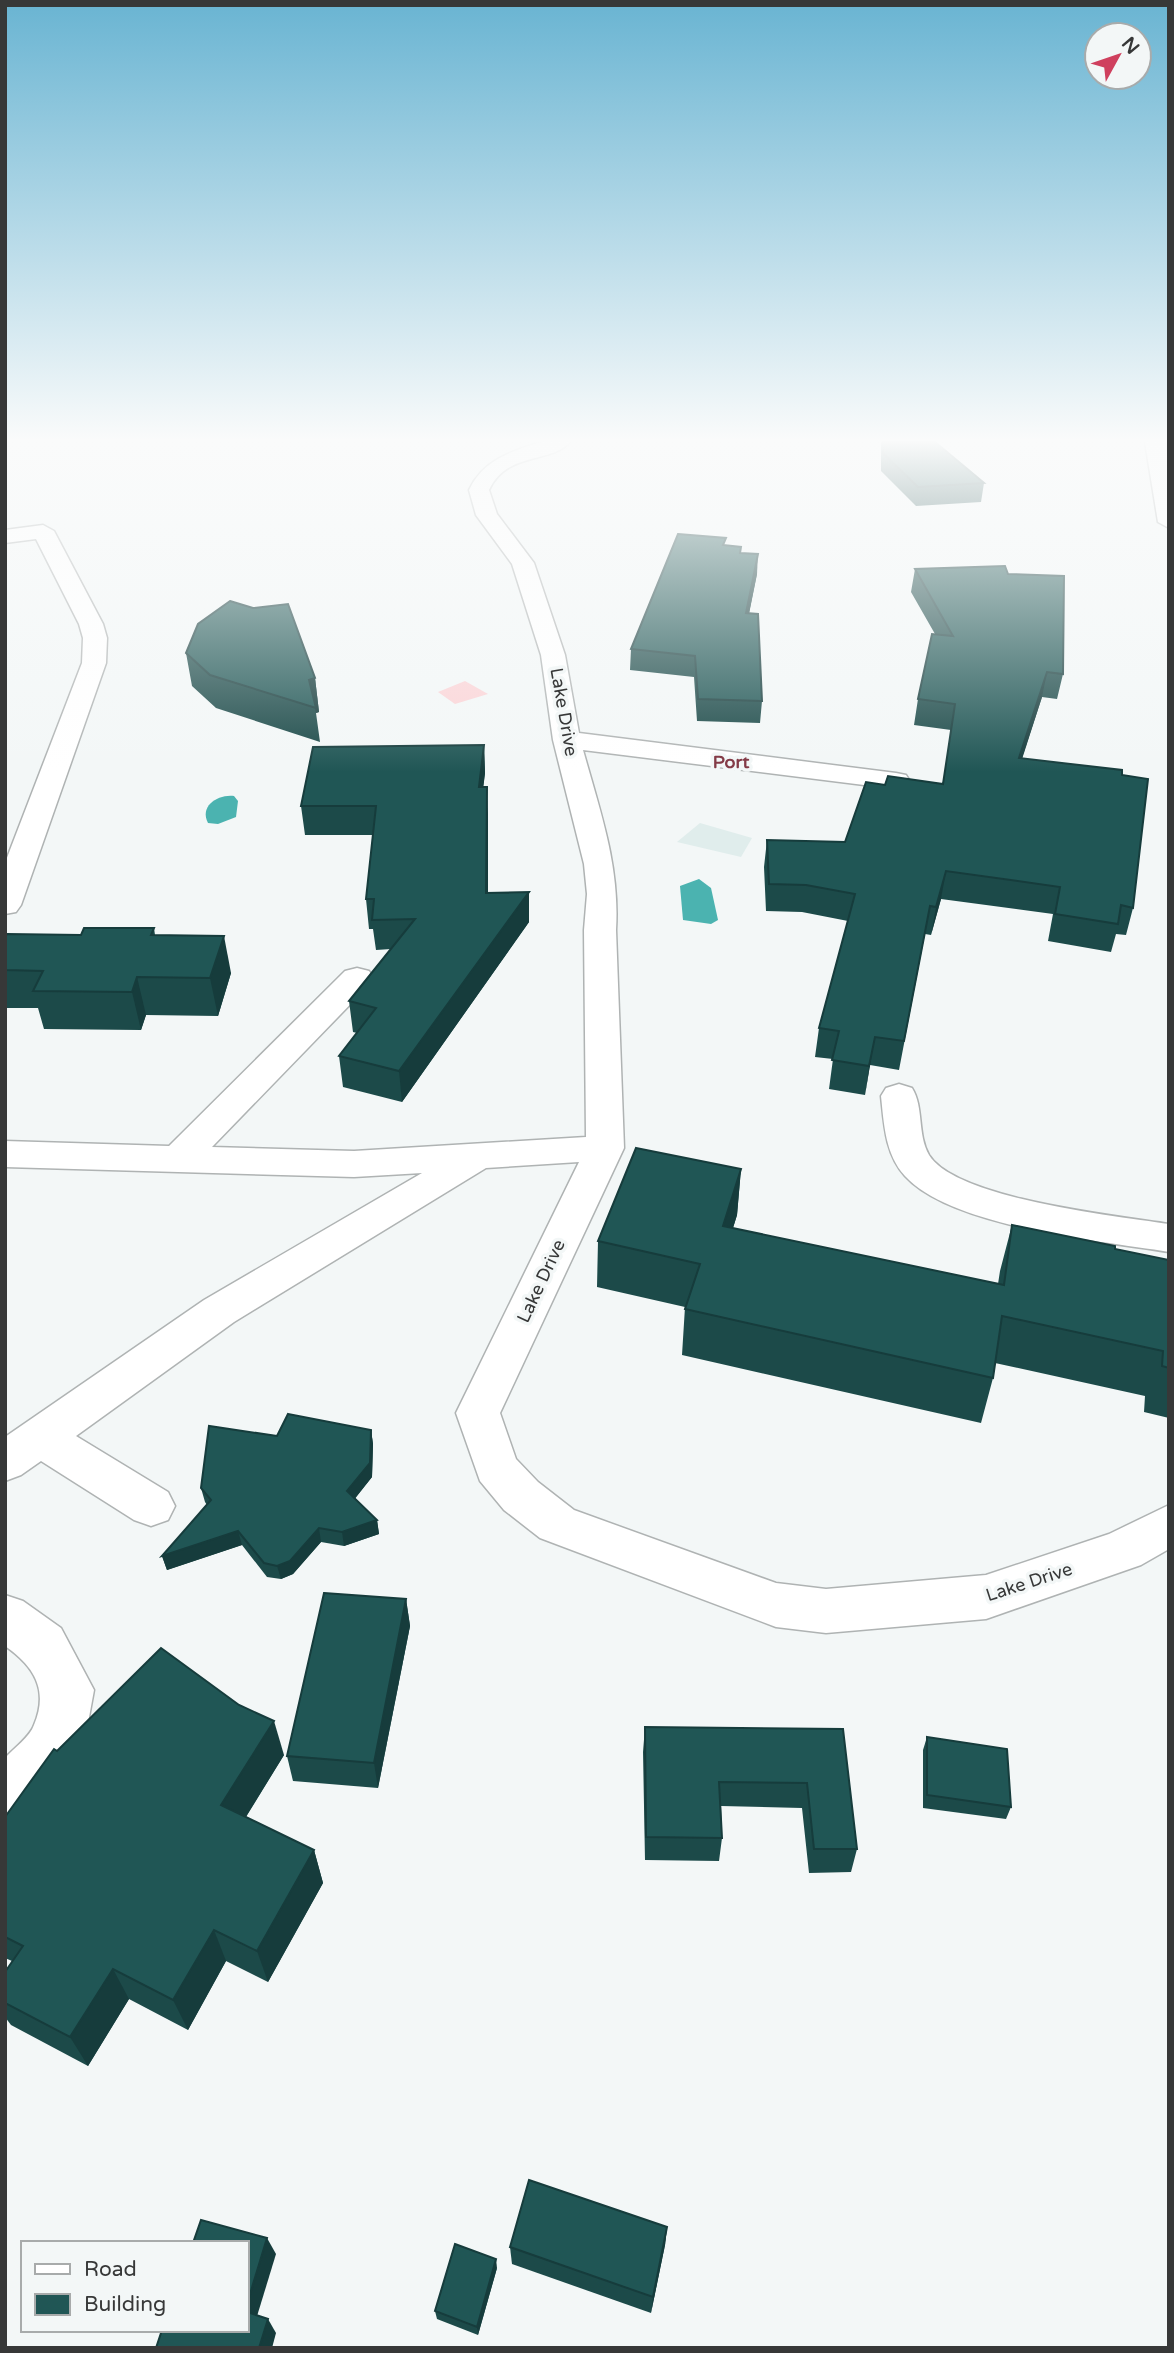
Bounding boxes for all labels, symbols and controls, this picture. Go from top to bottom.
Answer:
north arrow [1083,21,1153,91]
text: N [1117,33,1144,59]
street label: Lake Drive [545,666,583,758]
district label: Port [713,751,749,773]
street label: Lake Drive [512,1236,570,1326]
street label: Lake Drive [983,1558,1075,1606]
legend [21,2241,248,2332]
text: Road [84,2257,137,2282]
text: Building [84,2292,166,2317]

